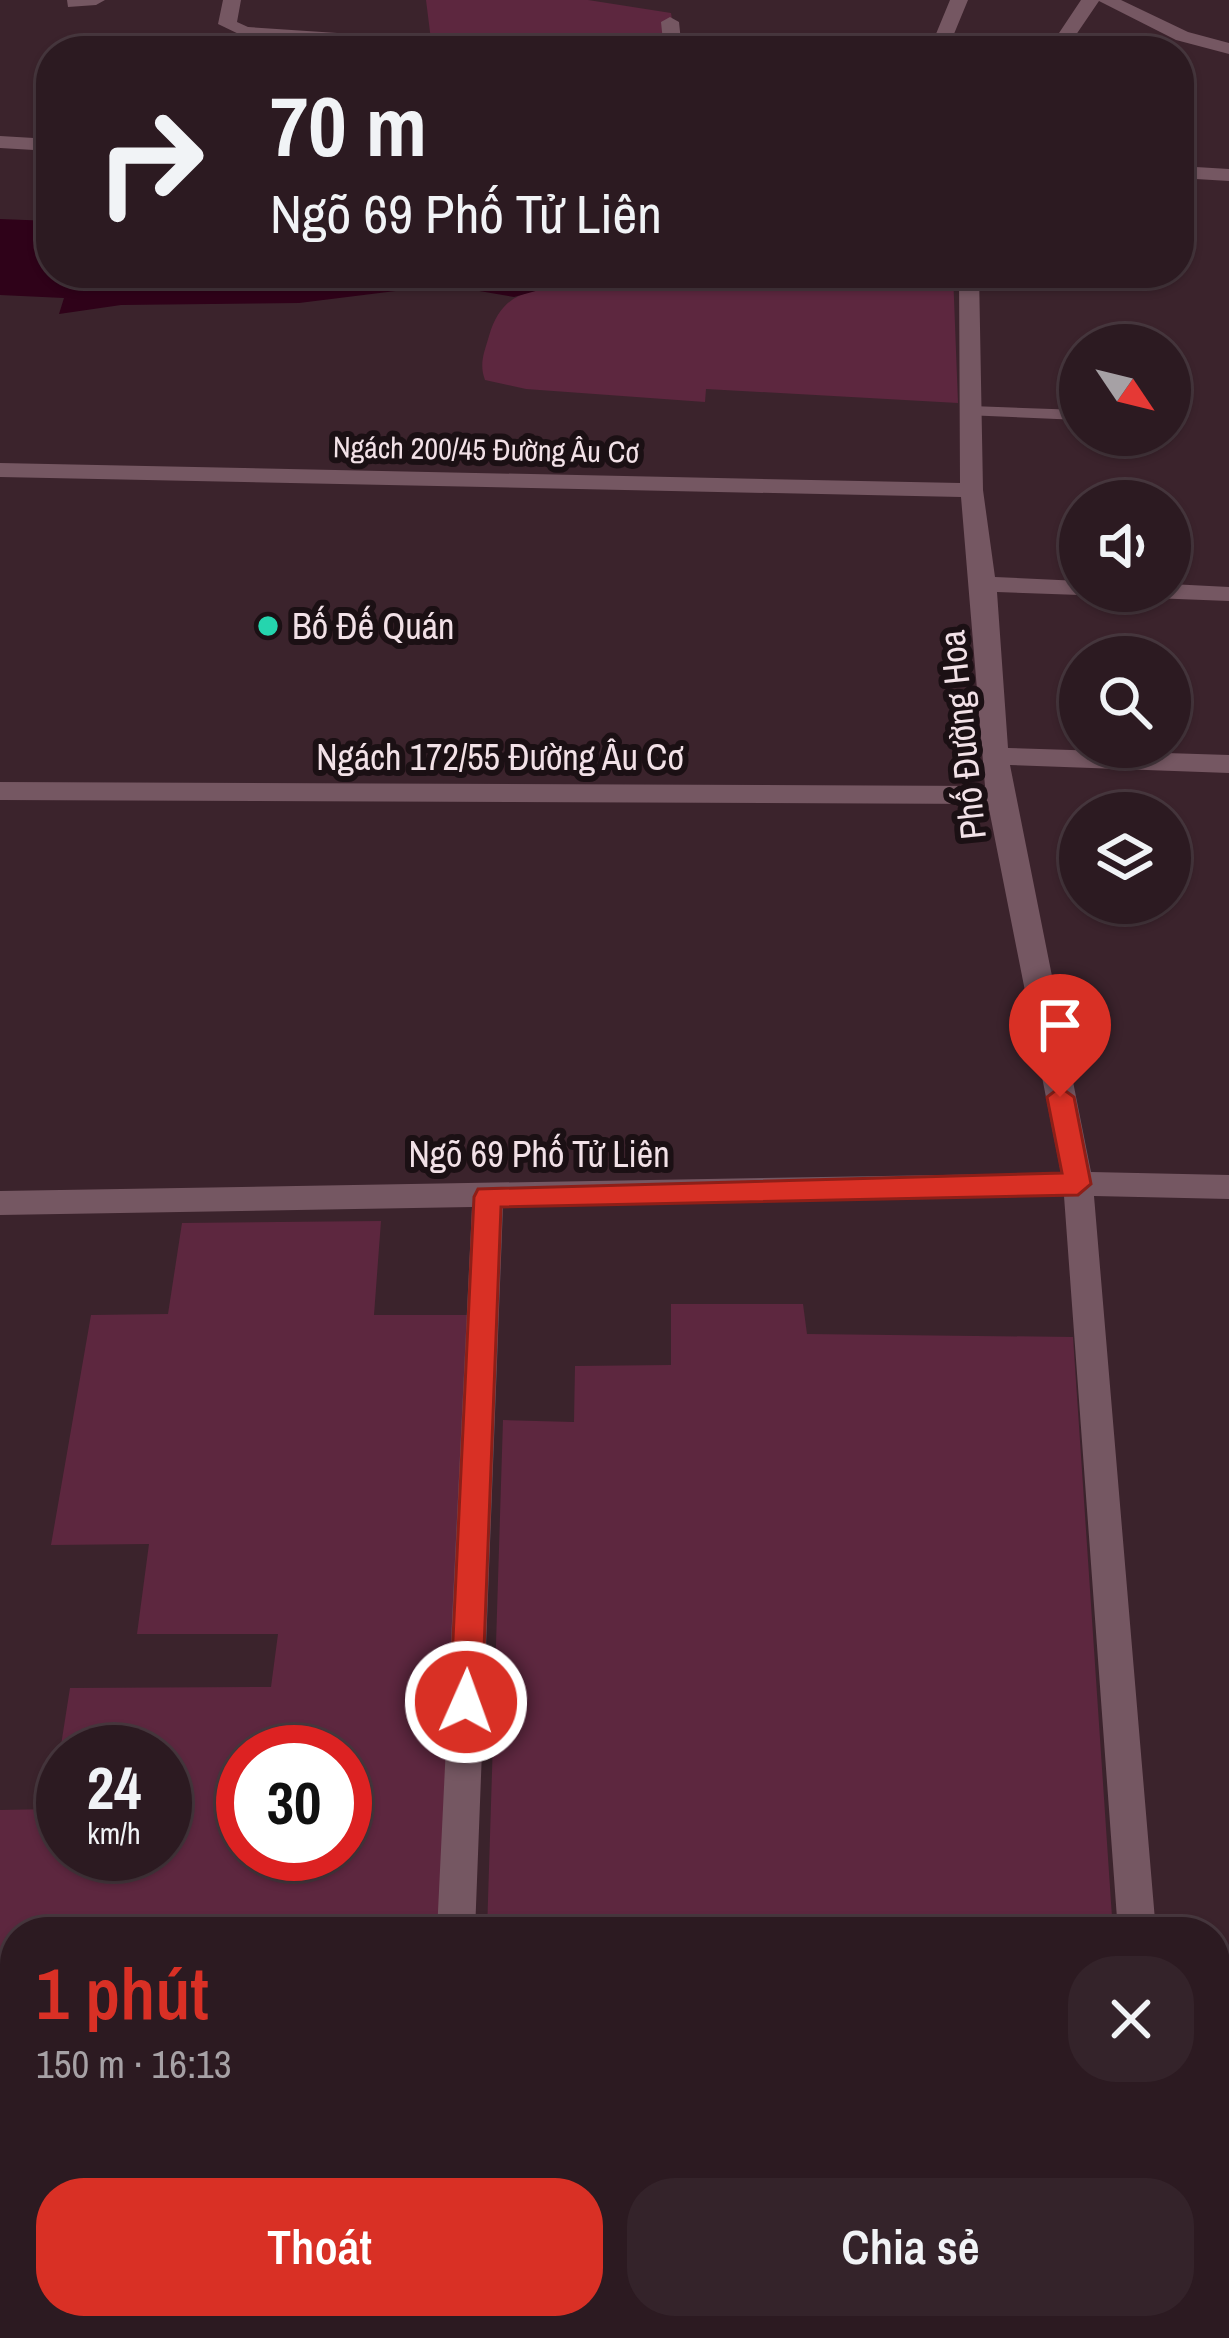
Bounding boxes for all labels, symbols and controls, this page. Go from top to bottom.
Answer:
text: 70 m [270,69,427,182]
icon: right [72,84,228,240]
text: Ngõ 69 Phố Tử Liên [270,177,662,250]
north arrow [1059,324,1191,456]
map controls [1059,324,1191,924]
street label: Ngách 200/45 Đường Âu Cơ [333,426,640,472]
button: sound [1059,480,1191,612]
place label: Bố Đế Quán [292,602,454,650]
marker: Bố Đế Quán [255,613,281,639]
street label: Phố Đường Hoa [927,628,997,842]
button: search [1059,636,1191,768]
street label: Ngách 172/55 Đường Âu Cơ [316,733,684,781]
button: layers [1059,792,1191,924]
pin [1009,974,1111,1097]
icon: arrive [1027,992,1093,1058]
street label: Ngõ 69 Phố Tử Liên [408,1130,670,1178]
position arrow [403,1639,529,1765]
speed limit sign: 30 [216,1725,372,1881]
text: 24 [87,1747,141,1828]
text: km/h [87,1813,141,1853]
text: 1 phút [36,1944,209,2041]
button: close [1068,1956,1194,2082]
text: 150 m · 16:13 [36,2038,232,2090]
button: Thoát [36,2178,603,2316]
button: Chia sẻ [627,2178,1194,2316]

